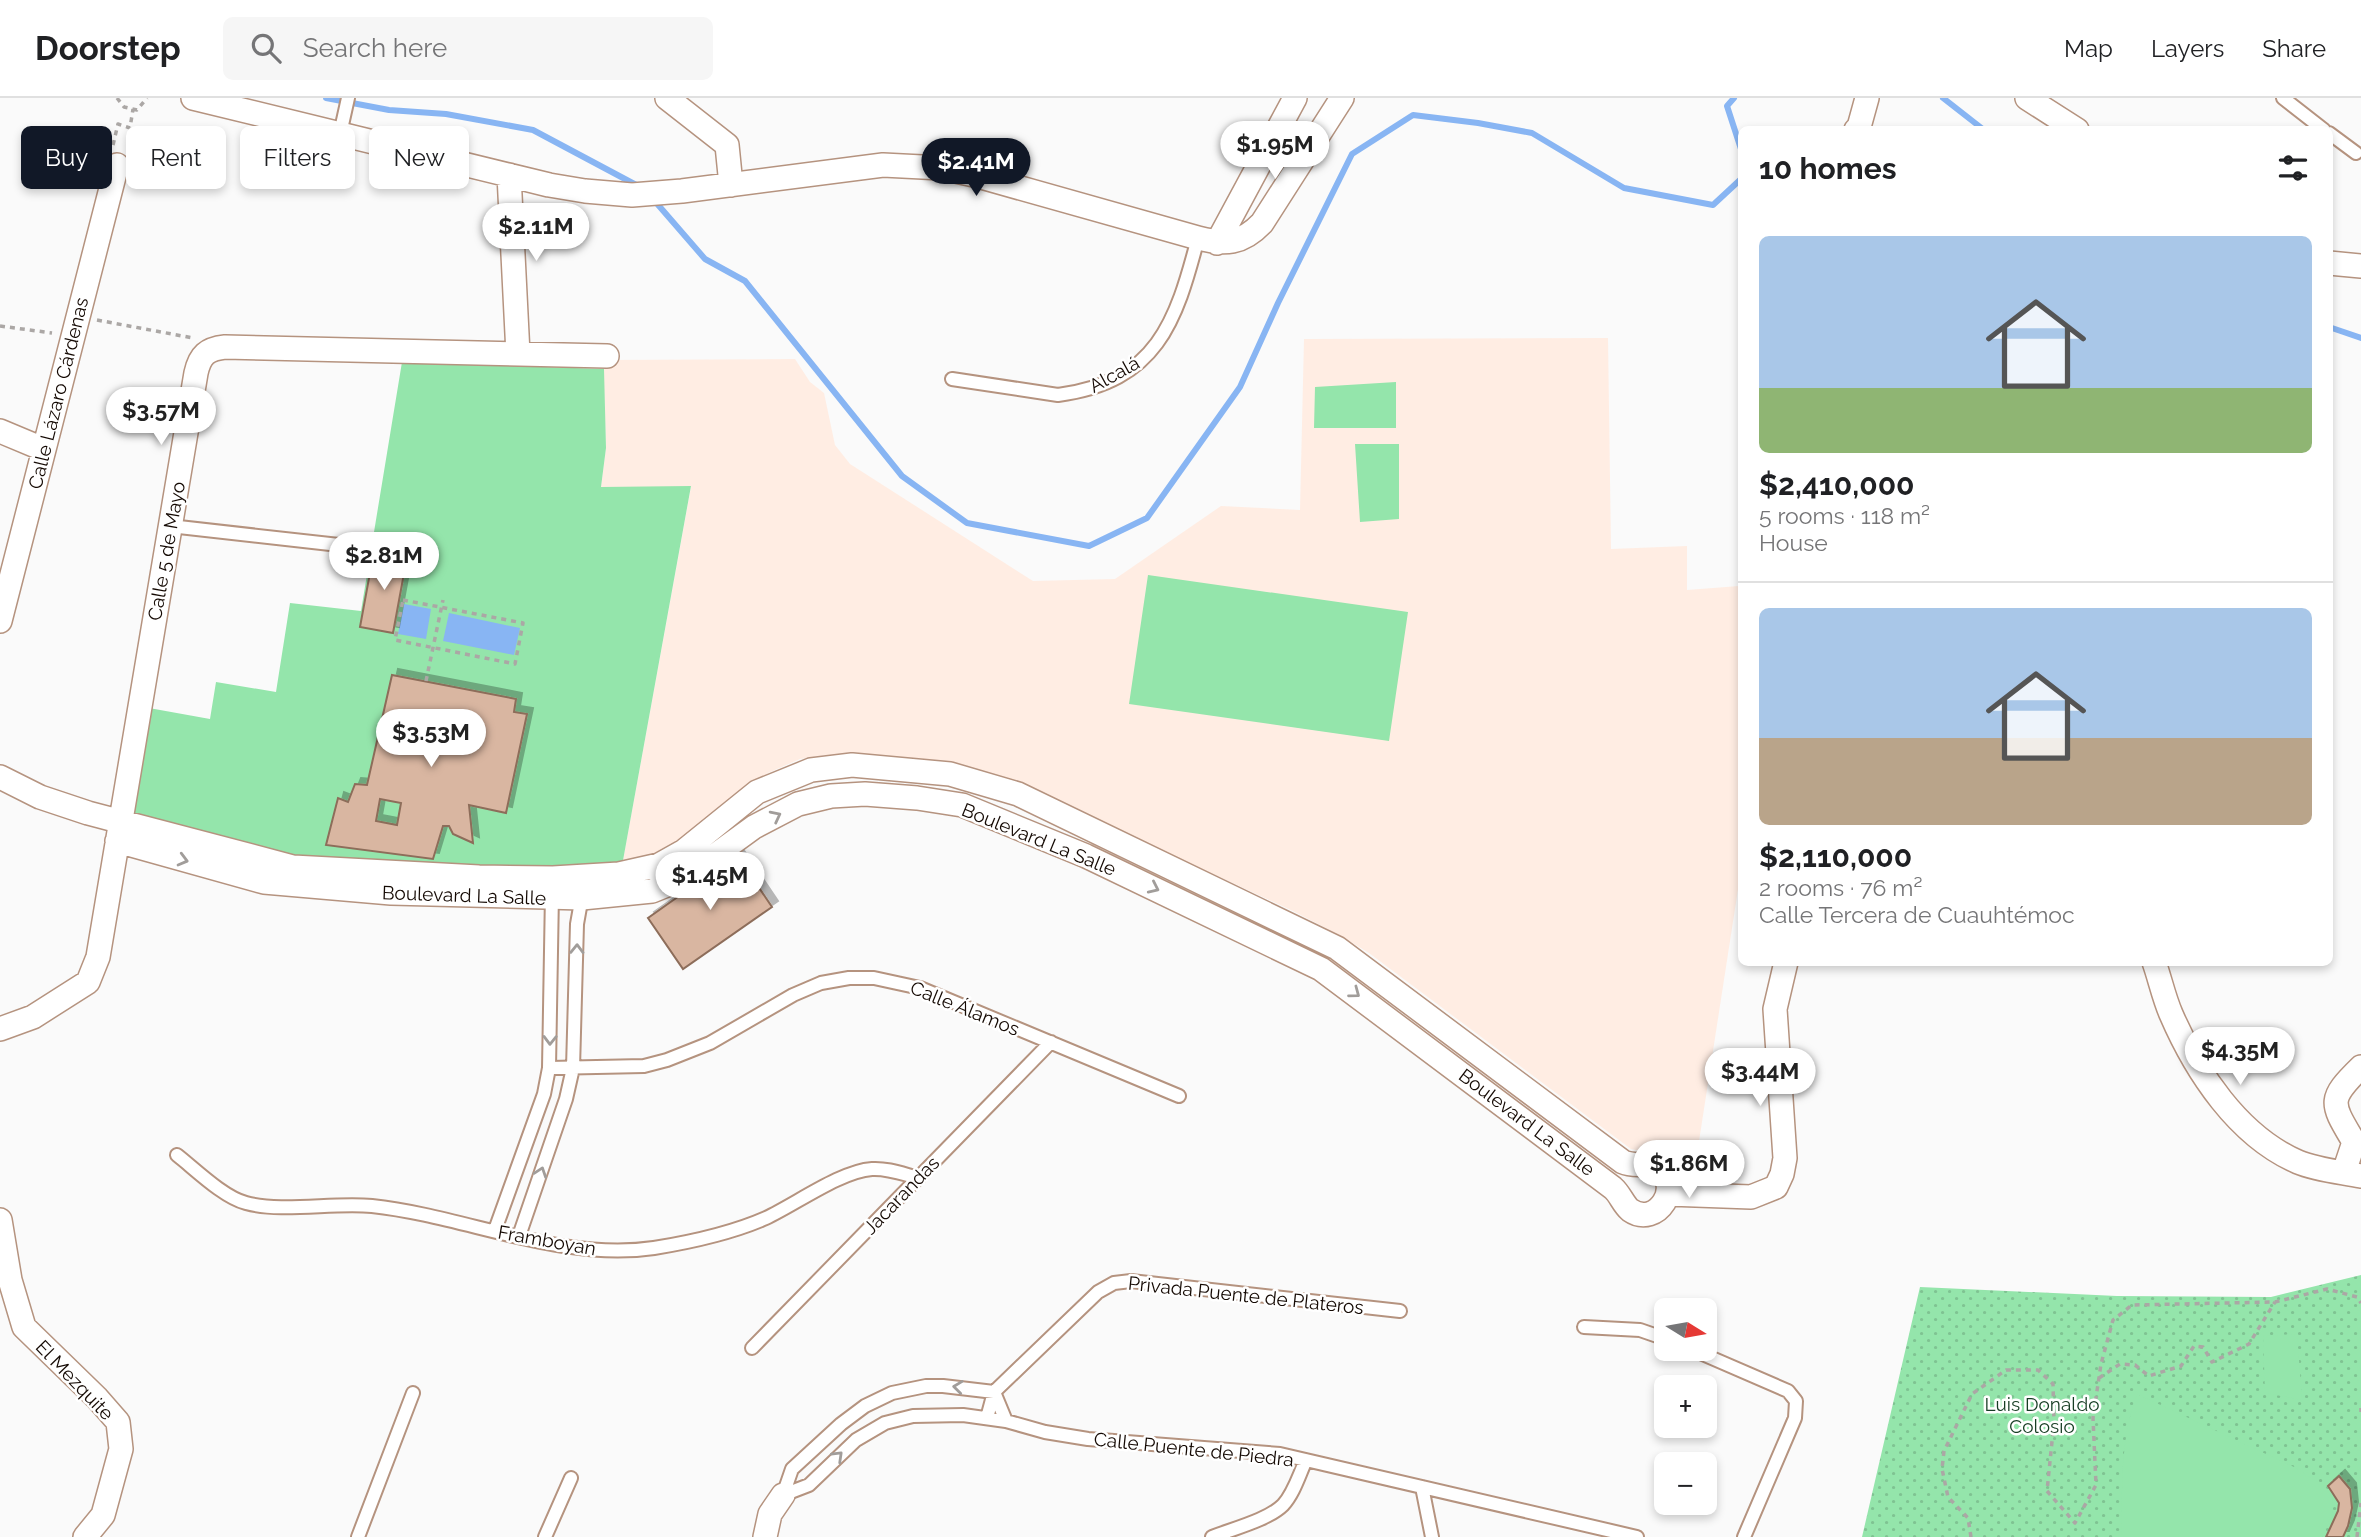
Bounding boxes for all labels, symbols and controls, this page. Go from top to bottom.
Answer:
search box [223,17,713,80]
text: Doorstep [35,29,181,68]
icon: search [247,29,285,67]
text: Search here [303,33,447,63]
text: Map [2064,34,2113,63]
text: Layers [2151,34,2224,63]
text: Share [2262,34,2326,63]
pin: $1.95M [1218,122,1332,181]
chip: Buy [21,126,112,189]
chip: Rent [126,126,226,189]
chip: Filters [240,126,355,189]
chip: New [369,126,469,189]
text: $1.95M [1236,130,1314,157]
pin: $2.41M [919,139,1033,198]
text: $2.41M [937,147,1015,174]
icon: filters [2274,149,2312,187]
text: 10 homes [1759,151,1896,186]
pin: $2.11M [479,204,593,263]
text: $2.11M [498,212,574,239]
icon: home [1973,281,2099,407]
street label: Calle Lázaro Cárdenas [24,295,92,491]
street label: Alcalá [1085,351,1143,397]
pin: $3.57M [104,388,218,447]
text: $3.57M [122,396,200,423]
text: $2,410,000 [1759,467,1915,502]
street label: Calle 5 de Mayo [143,480,189,622]
text: 5 rooms · 118 m² [1759,502,1930,529]
text: House [1759,529,1828,556]
pin: $2.81M [327,532,441,592]
text: $2.81M [345,541,423,568]
icon: home [1973,653,2099,779]
pin: $3.53M [374,710,488,769]
text: $3.53M [392,718,470,745]
street label: Boulevard La Salle [959,798,1119,880]
one-way arrow [769,810,781,824]
text: $2,110,000 [1759,839,1912,874]
one-way arrow [176,852,188,867]
pin: $1.45M [653,852,767,912]
text: $1.45M [672,861,748,888]
text: 2 rooms · 76 m² [1759,874,1922,901]
one-way arrow [1146,880,1159,894]
street label: Boulevard La Salle [382,881,546,909]
text: Calle Tercera de Cuauhtémoc [1759,901,2075,928]
one-way arrow [569,943,585,954]
street label: Calle Álamos [907,976,1023,1040]
one-way arrow [1347,984,1360,997]
pin: $4.35M [2183,1028,2297,1087]
one-way arrow [543,1034,558,1045]
text: $4.35M [2201,1036,2279,1063]
pin: $3.44M [1703,1048,1817,1108]
text: $3.44M [1721,1057,1799,1084]
street label: Boulevard La Salle [1455,1064,1599,1180]
pin: $1.86M [1632,1140,1746,1200]
text: $1.86M [1650,1149,1728,1176]
street label: Jacarandas [859,1152,943,1238]
one-way arrow [533,1166,547,1178]
street label: Framboyan [496,1221,598,1259]
street label: Privada Puente de Plateros [1127,1272,1365,1318]
north arrow [1654,1298,1717,1362]
map controls [1654,1298,1717,1515]
street label: El Mezquite [32,1336,118,1424]
button: + [1654,1375,1717,1438]
one-way arrow [952,1380,964,1395]
park label: Luis Donaldo Colosio [1984,1393,2100,1437]
street label: Calle Puente de Piedra [1093,1428,1295,1470]
one-way arrow [830,1452,843,1465]
button: − [1654,1452,1717,1515]

